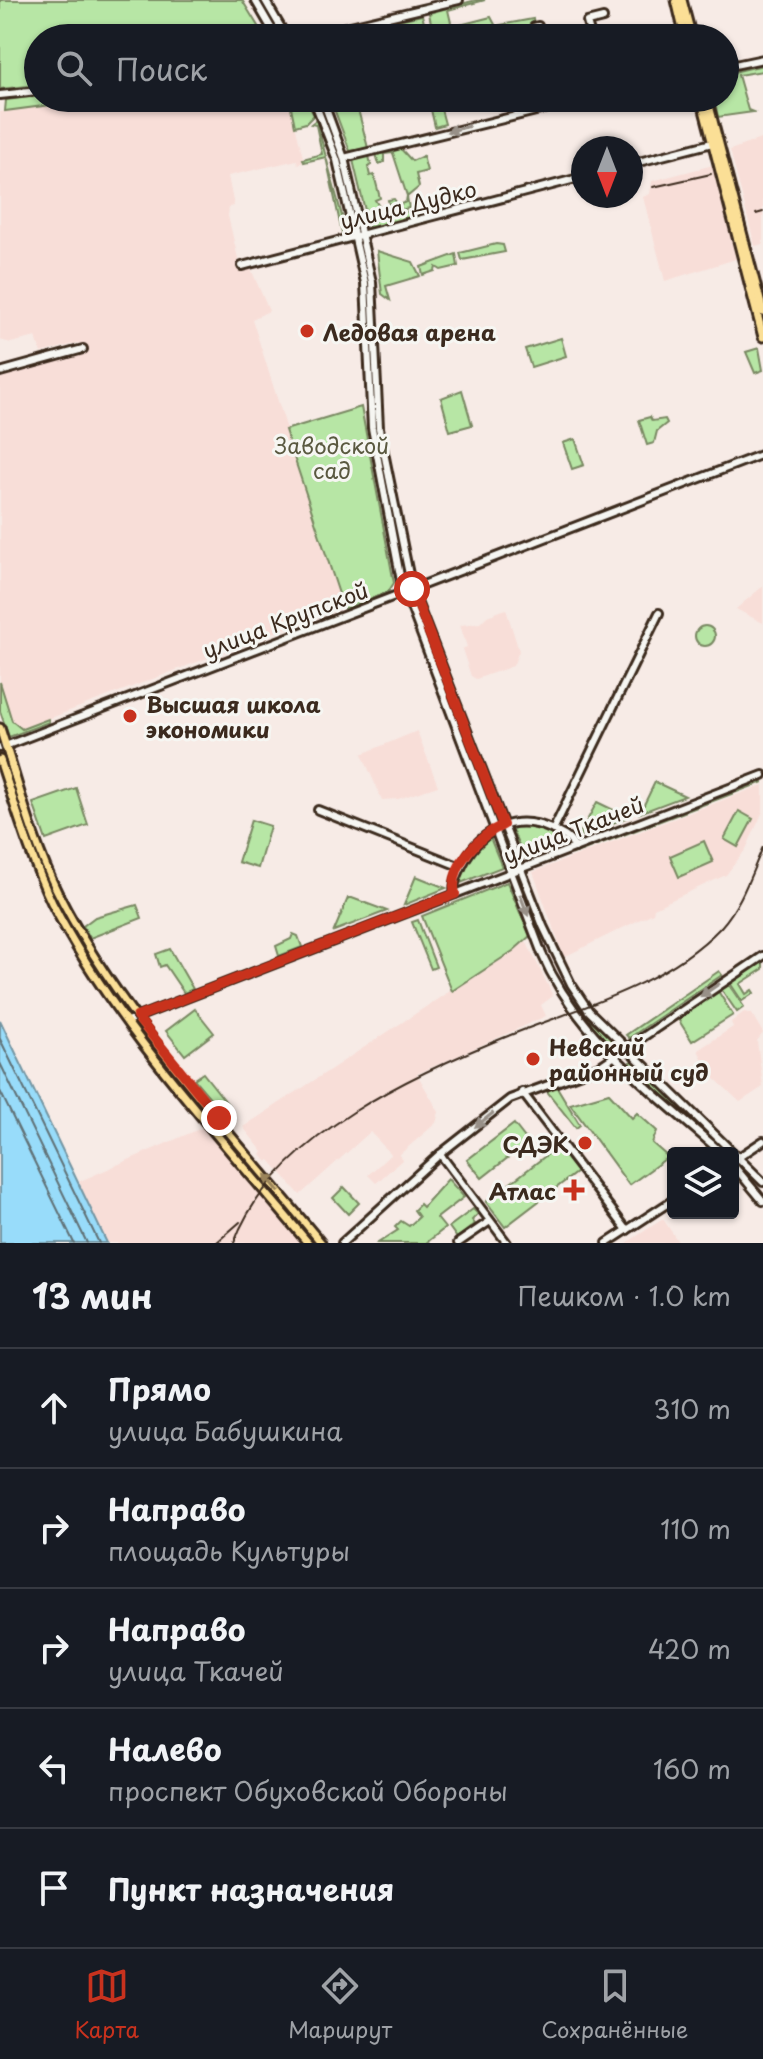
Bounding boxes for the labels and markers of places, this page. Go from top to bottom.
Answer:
place label: Ледовая арена [323,315,496,348]
marker: Ледовая арена [298,322,316,340]
place label: Высшая школа экономики [146,687,321,745]
marker: Высшая школа экономики [121,707,139,725]
place label: Невский районный суд [549,1030,708,1088]
marker: Невский районный суд [524,1050,542,1068]
place label: СДЭК [502,1127,569,1160]
marker: СДЭК [576,1134,594,1152]
place label: Атлас [489,1174,556,1207]
marker: Атлас [563,1179,585,1201]

